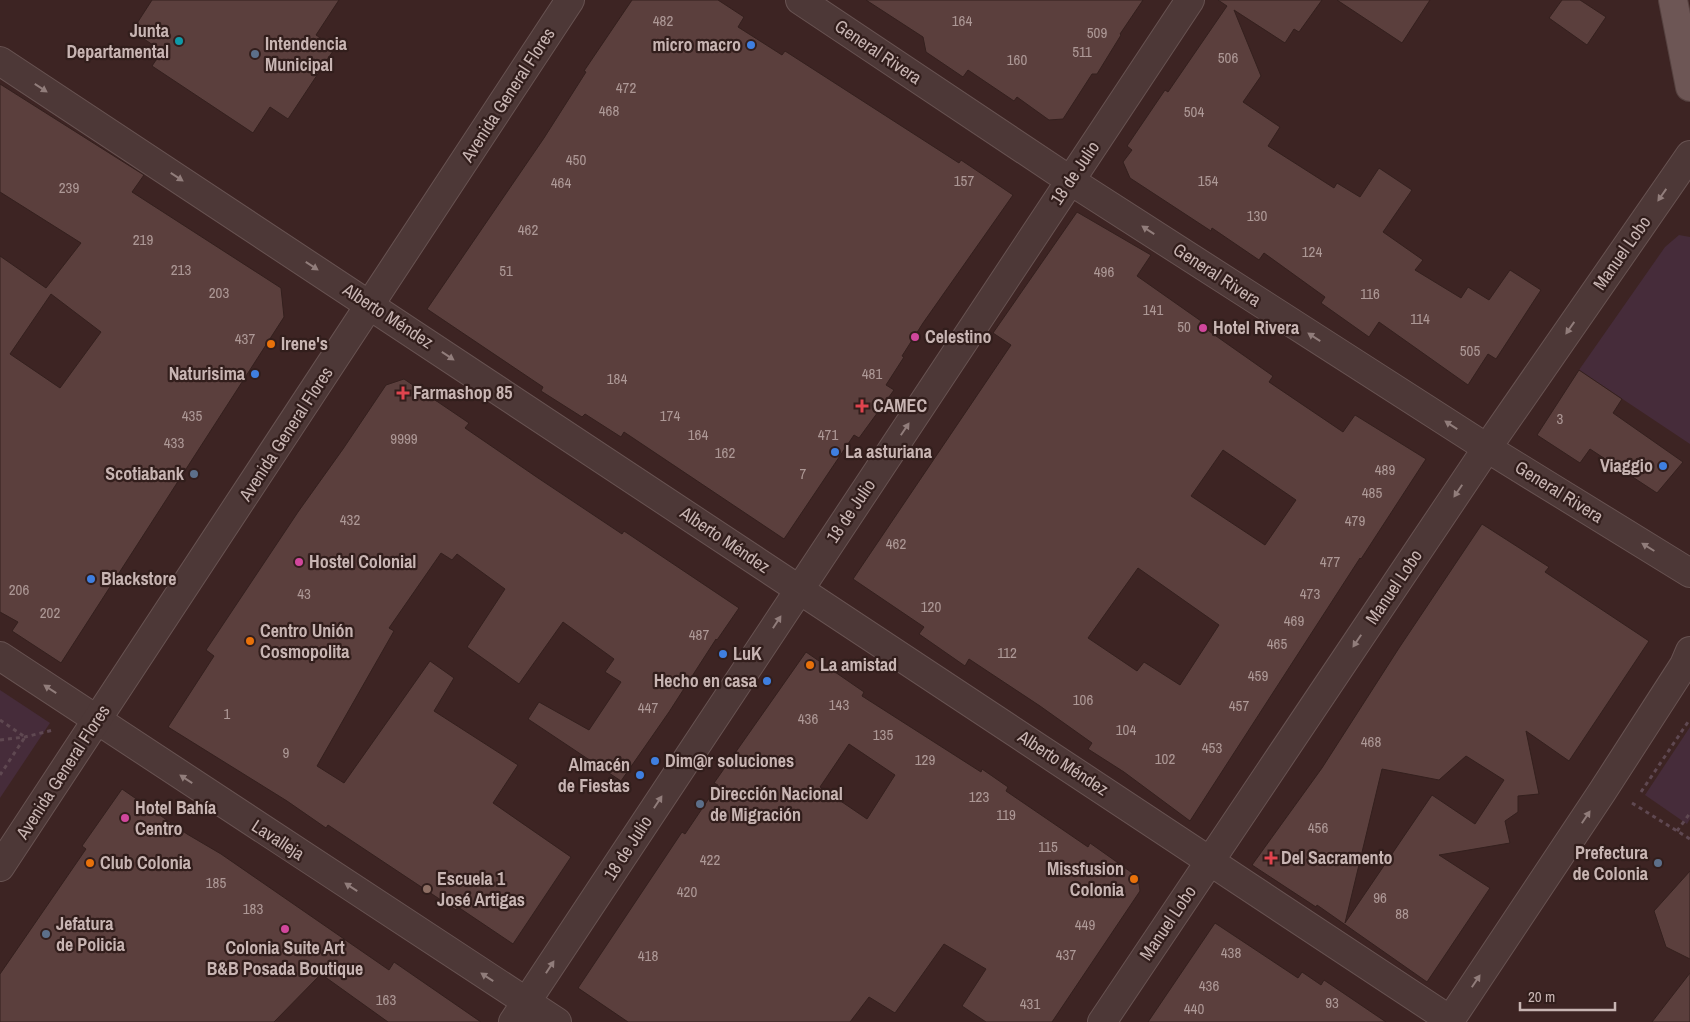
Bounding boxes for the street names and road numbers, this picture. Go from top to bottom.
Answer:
street label: General Rivera [830,13,927,90]
street label: Avenida General Flores [454,23,560,168]
street label: 18 de Julio [1044,136,1105,210]
street label: Manuel Lobo [1587,211,1656,295]
street label: General Rivera [1168,237,1266,312]
street label: Alberto Méndez [337,276,438,354]
street label: Avenida General Flores [232,362,338,507]
street label: General Rivera [1510,454,1608,529]
street label: 18 de Julio [820,474,881,548]
street label: Alberto Méndez [675,500,775,579]
street label: Manuel Lobo [1359,544,1428,629]
street label: Avenida General Flores [9,700,115,845]
street label: Alberto Méndez [1012,723,1113,801]
street label: 18 de Julio [597,811,658,885]
street label: Lavalleja [247,813,310,866]
street label: Manuel Lobo [1133,880,1202,965]

